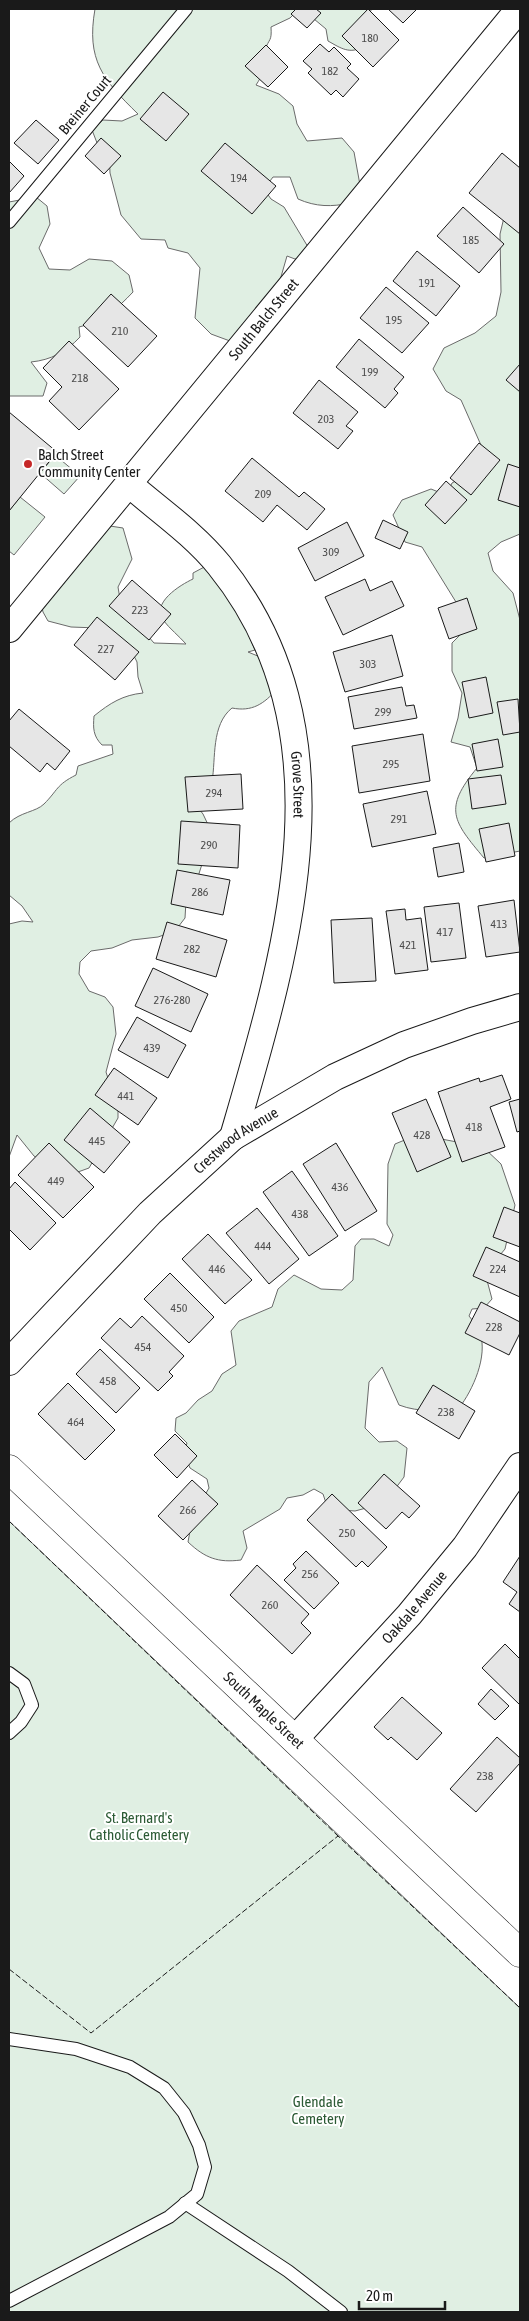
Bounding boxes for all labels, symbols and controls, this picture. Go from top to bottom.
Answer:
house number: 180 [362,31,379,45]
house number: 182 [322,64,338,78]
street label: Breiner Court [55,72,114,138]
house number: 194 [231,171,248,185]
house number: 185 [463,233,479,247]
street label: South Balch Street [225,275,302,363]
house number: 191 [419,276,436,290]
house number: 195 [386,313,402,327]
house number: 210 [112,324,129,338]
house number: 199 [362,365,379,379]
house number: 218 [72,371,89,385]
house number: 203 [318,412,334,426]
place label: Balch Street Community Center [38,446,141,480]
marker: Balch Street Community Center [22,458,34,470]
house number: 209 [255,487,272,501]
house number: 309 [323,545,340,559]
house number: 223 [132,603,148,617]
house number: 227 [98,642,115,656]
house number: 303 [360,657,376,671]
house number: 299 [375,705,392,719]
street label: Grove Street [288,750,308,818]
house number: 295 [383,757,399,771]
house number: 294 [206,786,223,800]
house number: 291 [391,812,408,826]
house number: 290 [201,838,218,852]
house number: 286 [192,885,209,899]
house number: 413 [491,917,507,931]
house number: 417 [437,925,454,939]
house number: 421 [400,938,417,952]
house number: 282 [184,942,200,956]
house number: 276-280 [154,993,191,1007]
house number: 439 [144,1041,161,1055]
house number: 441 [118,1089,135,1103]
street label: Crestwood Avenue [190,1103,281,1177]
house number: 418 [466,1120,483,1134]
house number: 428 [414,1128,431,1142]
house number: 445 [89,1134,105,1148]
house number: 449 [48,1174,65,1188]
house number: 436 [332,1180,349,1194]
house number: 438 [292,1207,309,1221]
house number: 444 [255,1239,272,1253]
house number: 446 [209,1262,226,1276]
house number: 224 [490,1262,507,1276]
house number: 450 [171,1301,188,1315]
house number: 228 [486,1320,503,1334]
house number: 454 [135,1340,152,1354]
house number: 458 [100,1374,117,1388]
house number: 238 [438,1405,455,1419]
house number: 464 [68,1415,85,1429]
house number: 266 [180,1503,197,1517]
house number: 250 [339,1526,356,1540]
house number: 256 [302,1567,319,1581]
street label: Oakdale Avenue [378,1567,450,1647]
house number: 260 [262,1598,279,1612]
street label: South Maple Street [221,1668,308,1752]
house number: 238 [477,1769,494,1783]
park label: St. Bernard's Catholic Cemetery [89,1809,189,1843]
park label: Glendale Cemetery [292,2093,344,2127]
scale bar [359,2278,445,2310]
text: 20 m [366,2287,393,2304]

